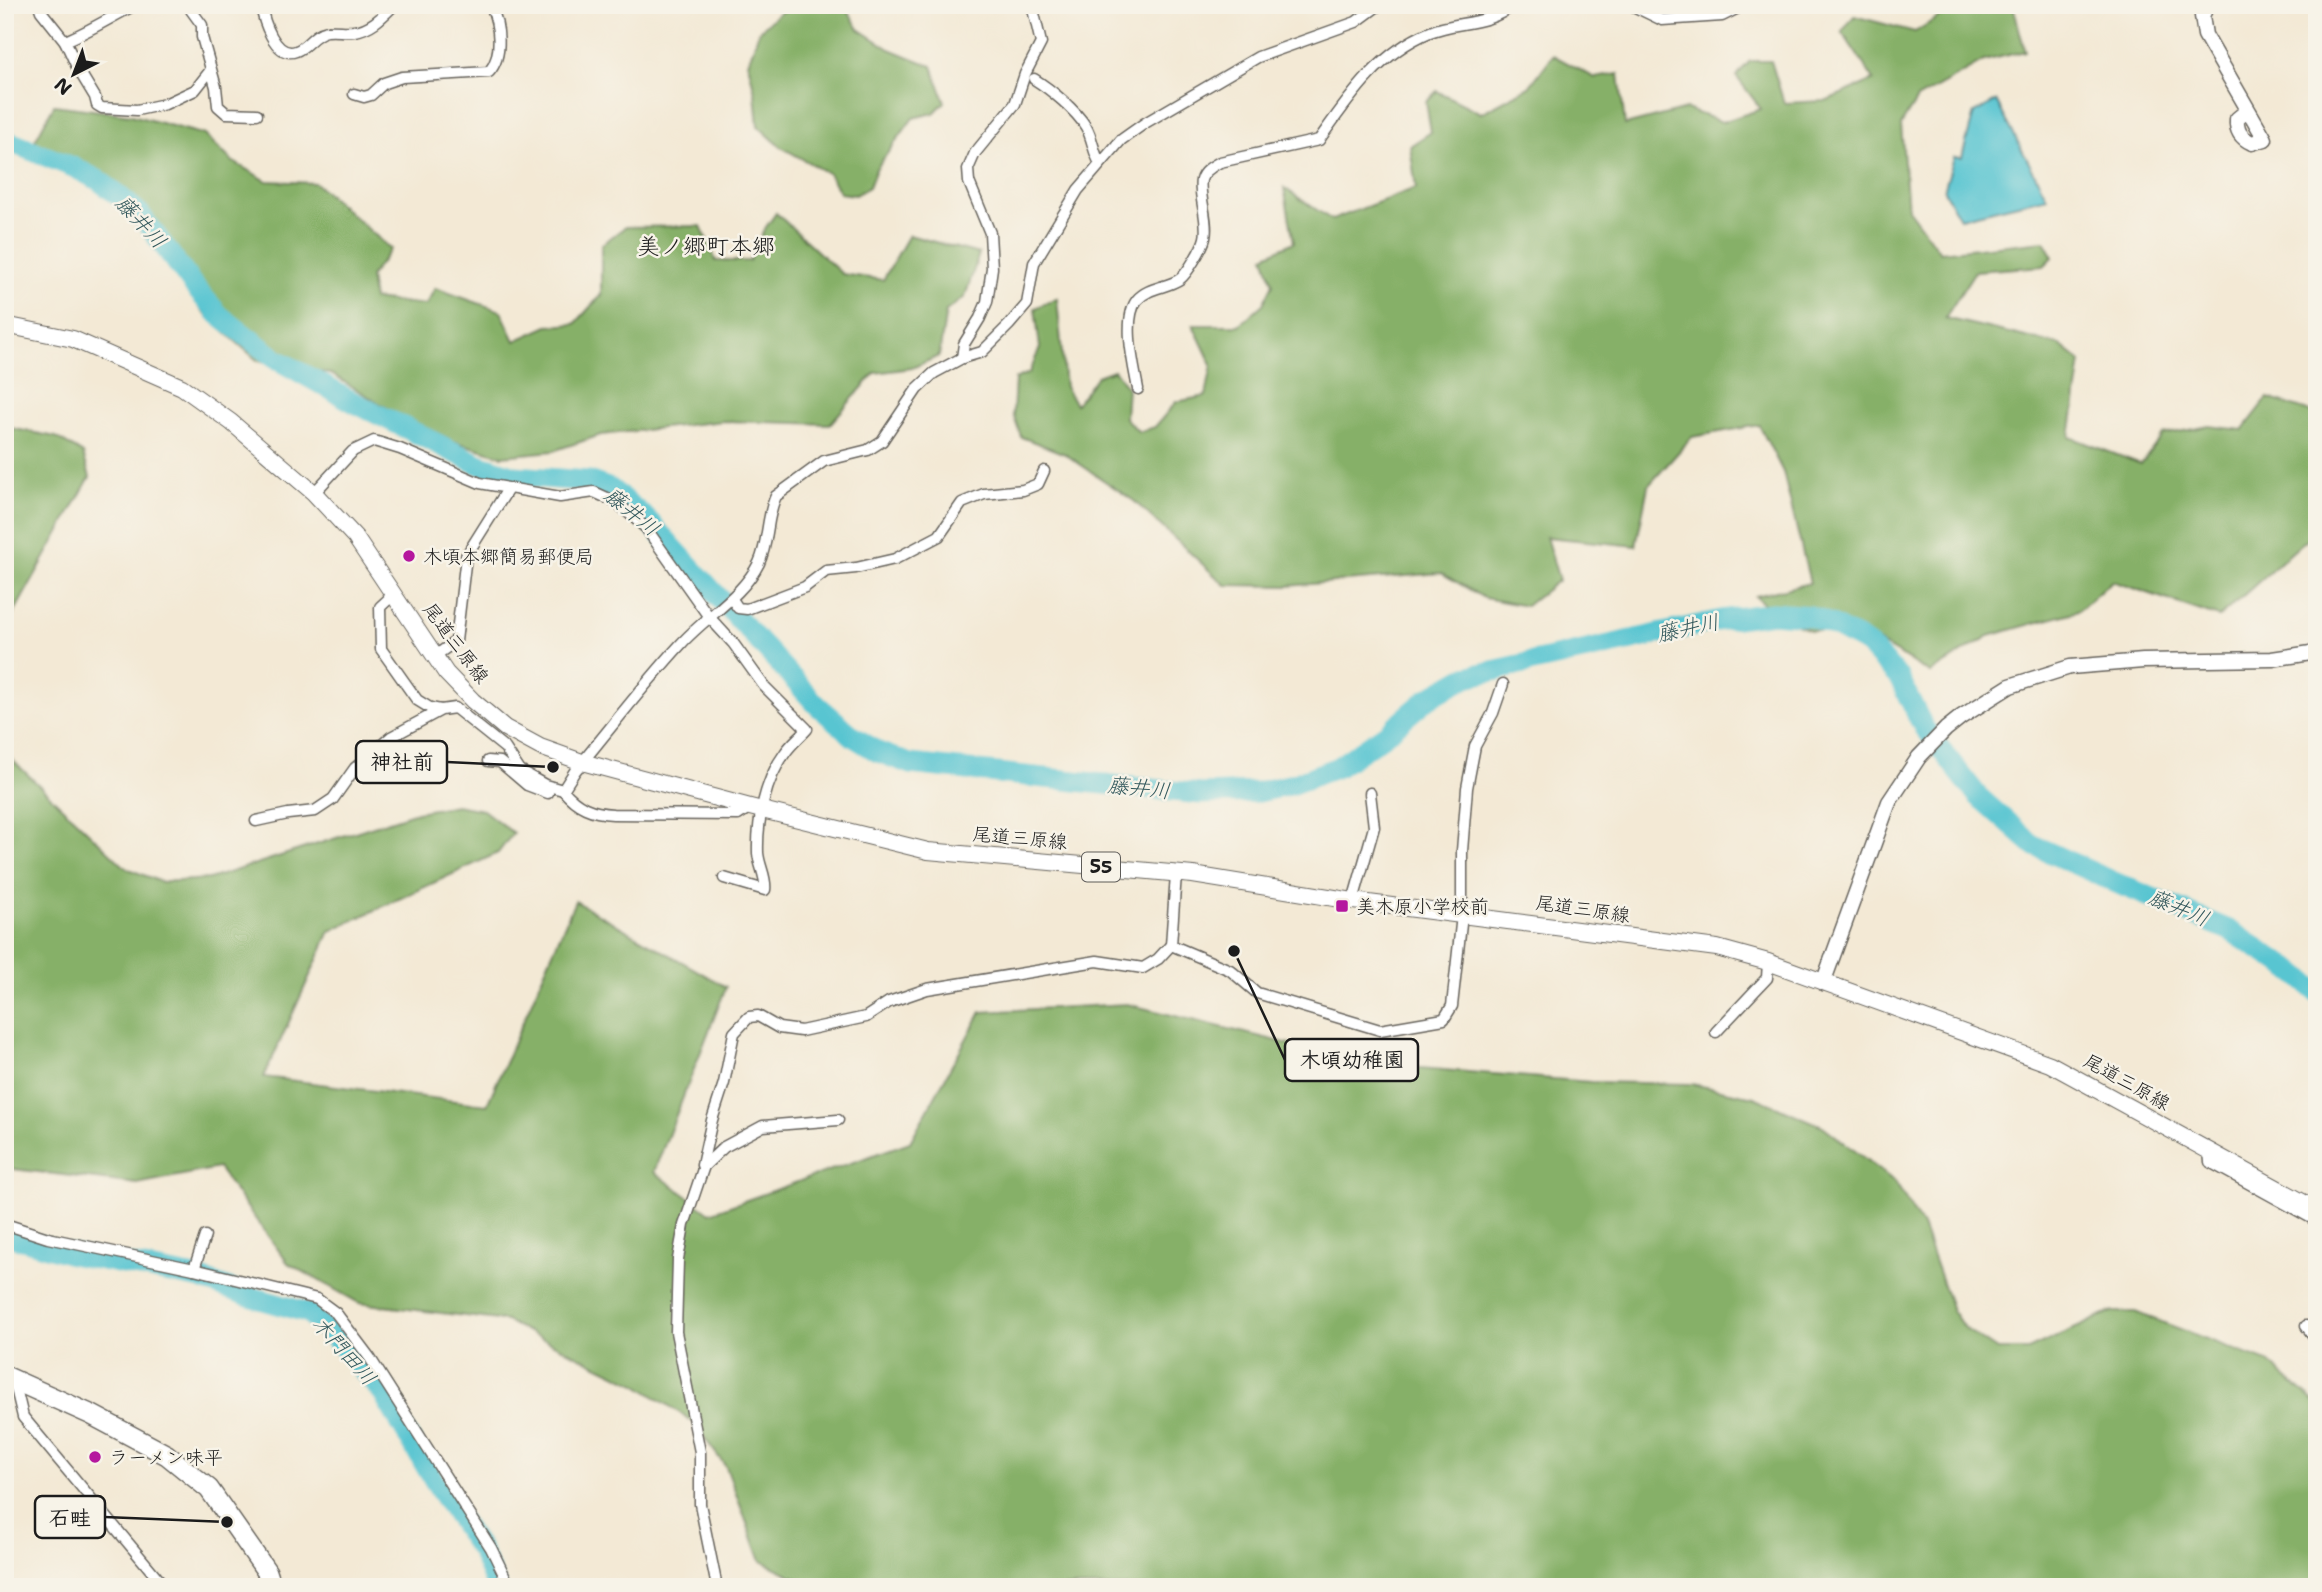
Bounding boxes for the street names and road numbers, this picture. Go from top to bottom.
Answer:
street label: 尾道三原線 [417,598,495,688]
street label: 尾道三原線 [972,821,1068,855]
road number: 55 [1082,852,1120,882]
street label: 尾道三原線 [1534,890,1632,928]
street label: 尾道三原線 [2079,1048,2175,1116]

